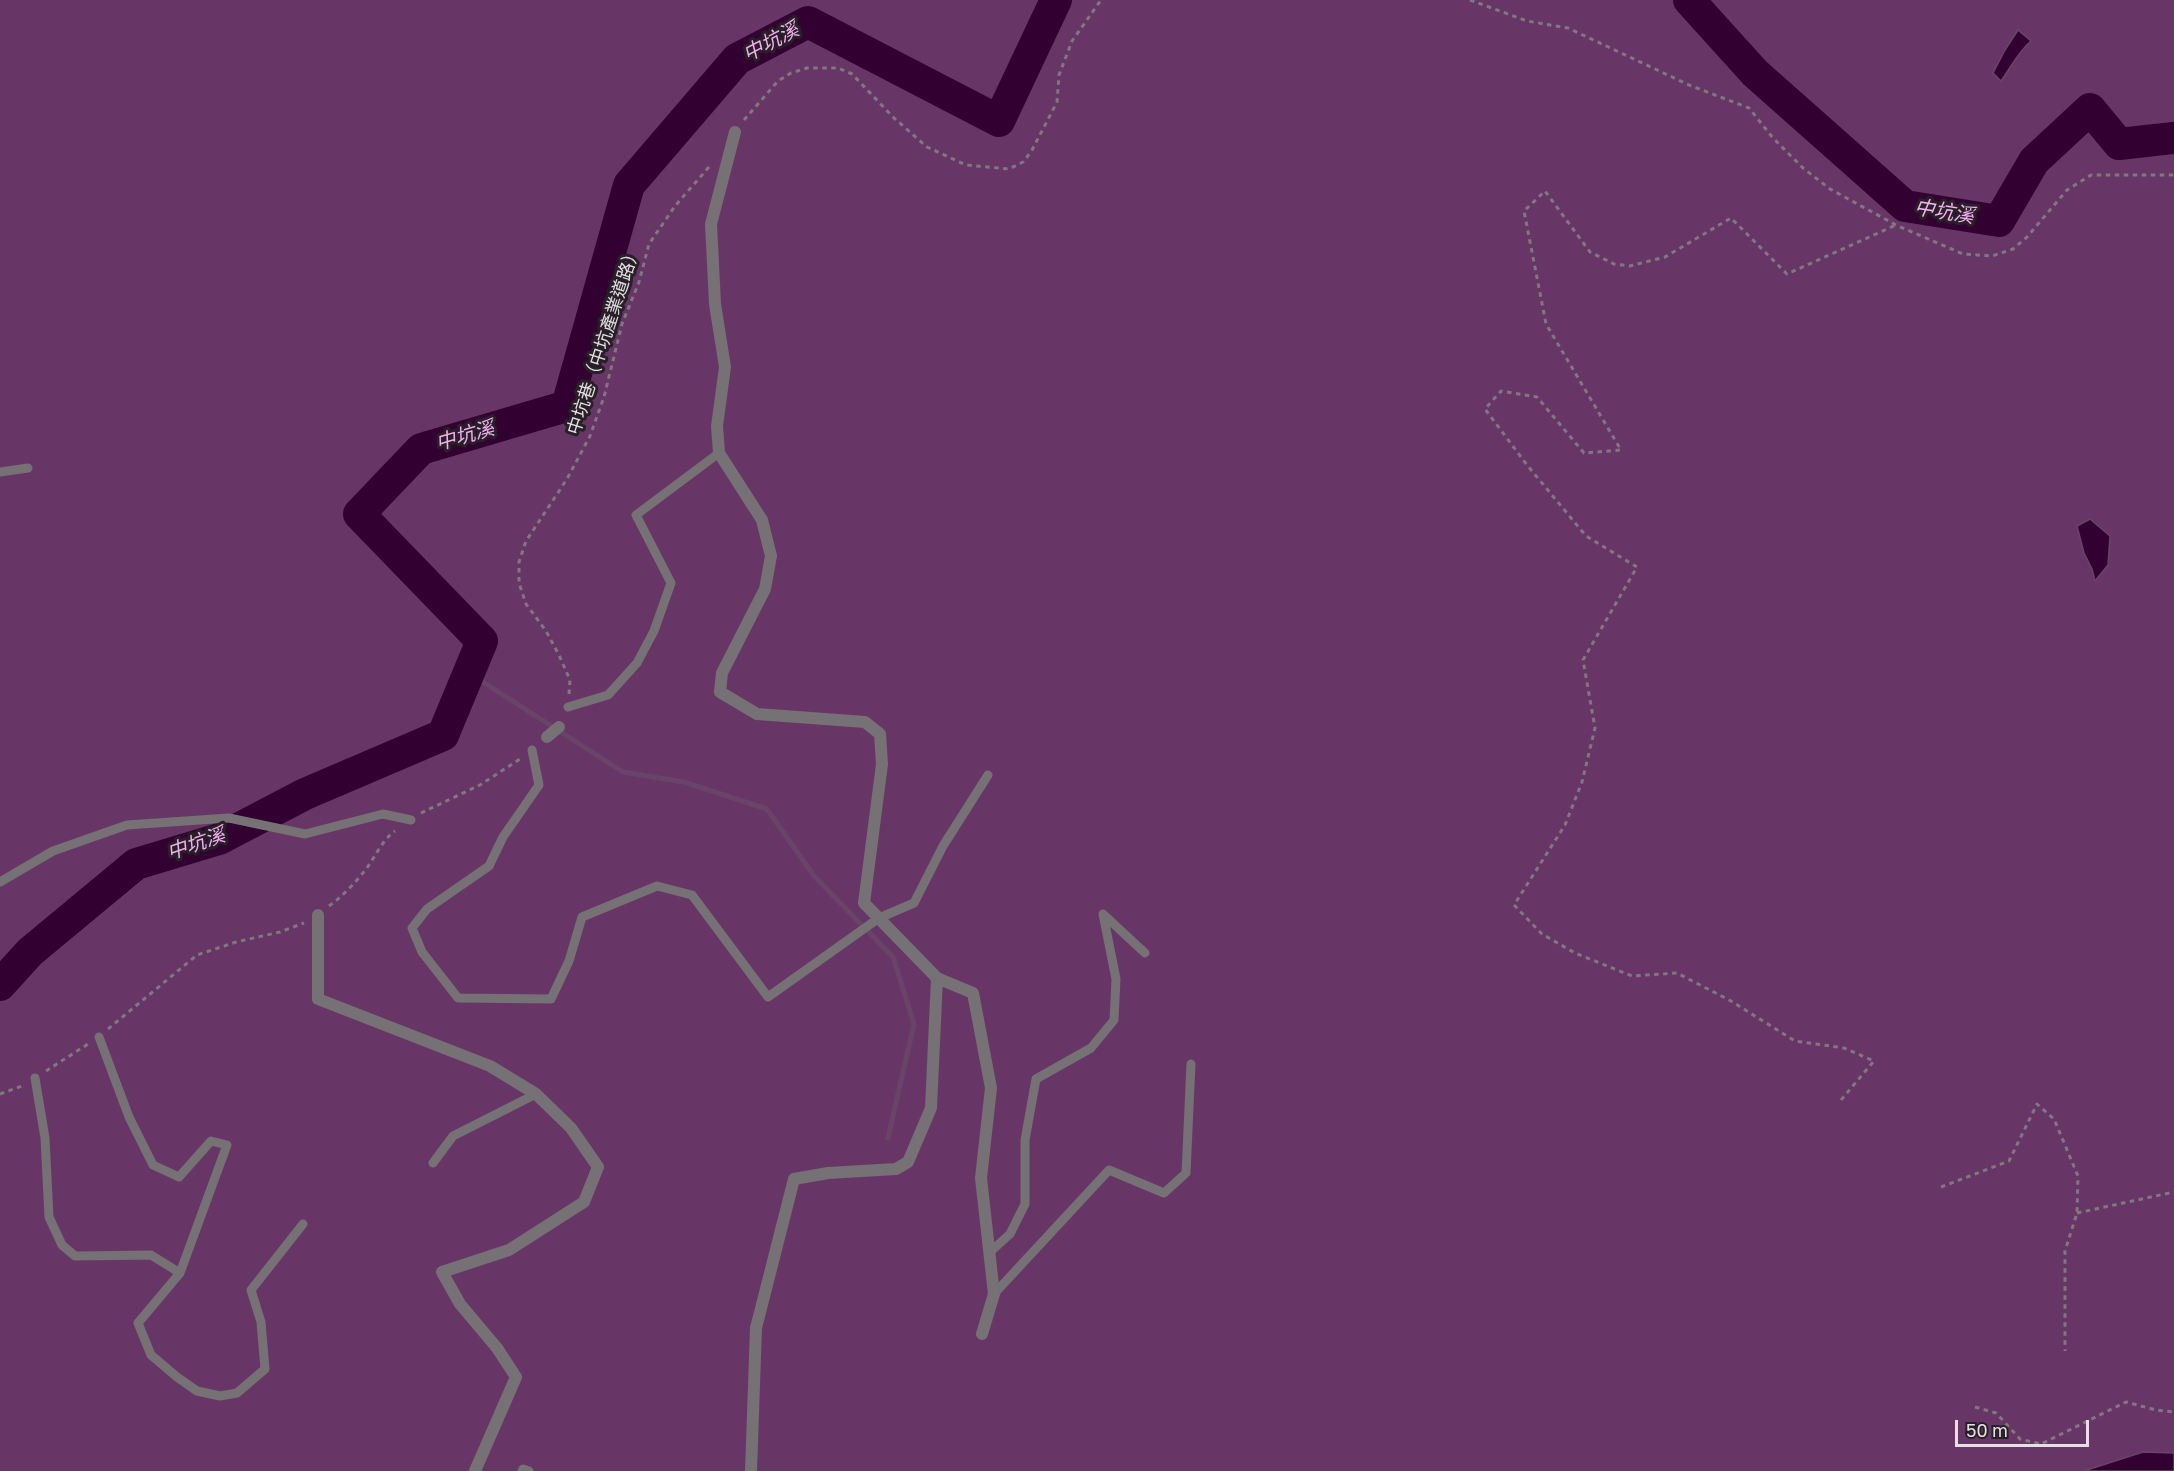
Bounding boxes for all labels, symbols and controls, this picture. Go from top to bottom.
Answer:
water label: 中坑溪 [739,17,803,67]
water label: 中坑溪 [1912,195,1976,229]
street label: 中坑巷（中坑產業道路） [563,243,645,437]
water label: 中坑溪 [433,416,497,456]
water label: 中坑溪 [164,823,228,865]
scale bar [1958,1408,2092,1446]
text: 50 m [1966,1419,2008,1441]

